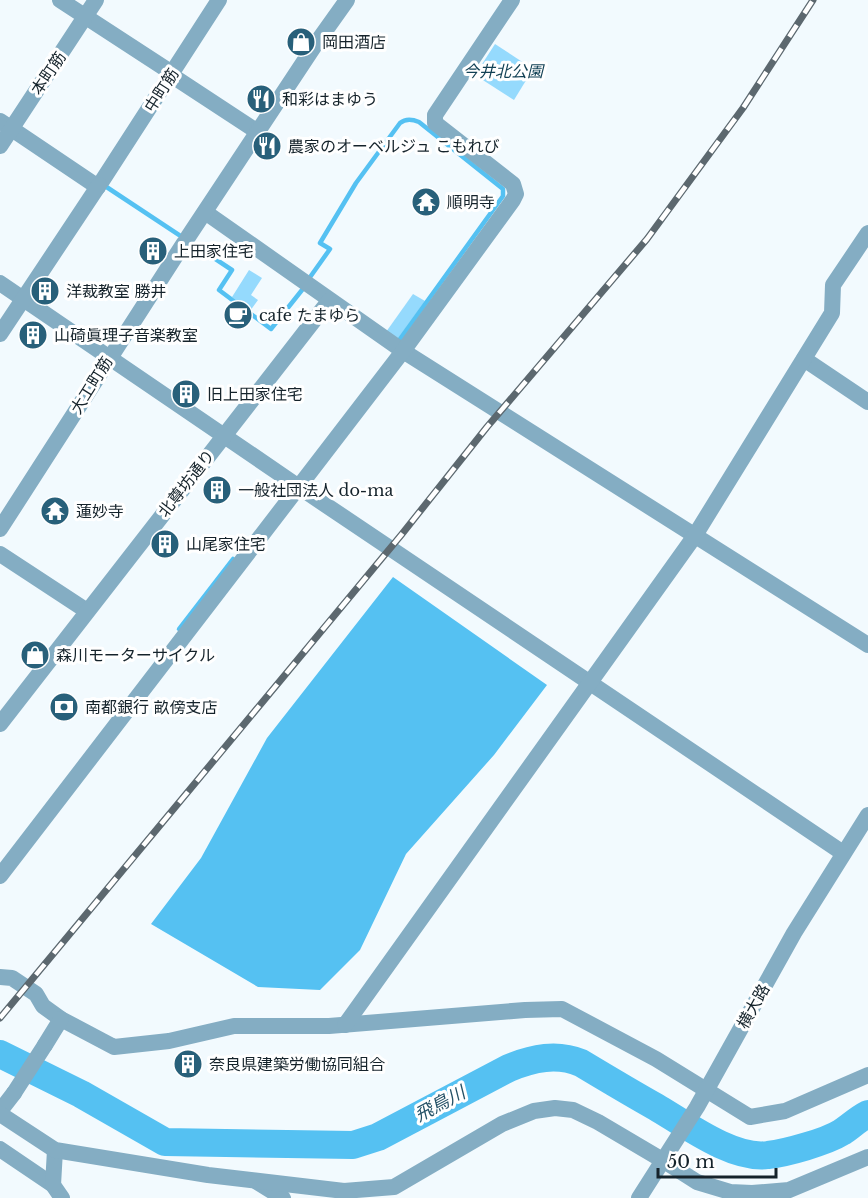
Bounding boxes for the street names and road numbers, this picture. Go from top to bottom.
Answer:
street label: 本町筋 [26,48,70,98]
street label: 中町筋 [140,64,182,116]
street label: 大工町筋 [66,353,116,417]
street label: 北尊坊通り [153,445,219,521]
street label: 横大路 [733,980,773,1032]

